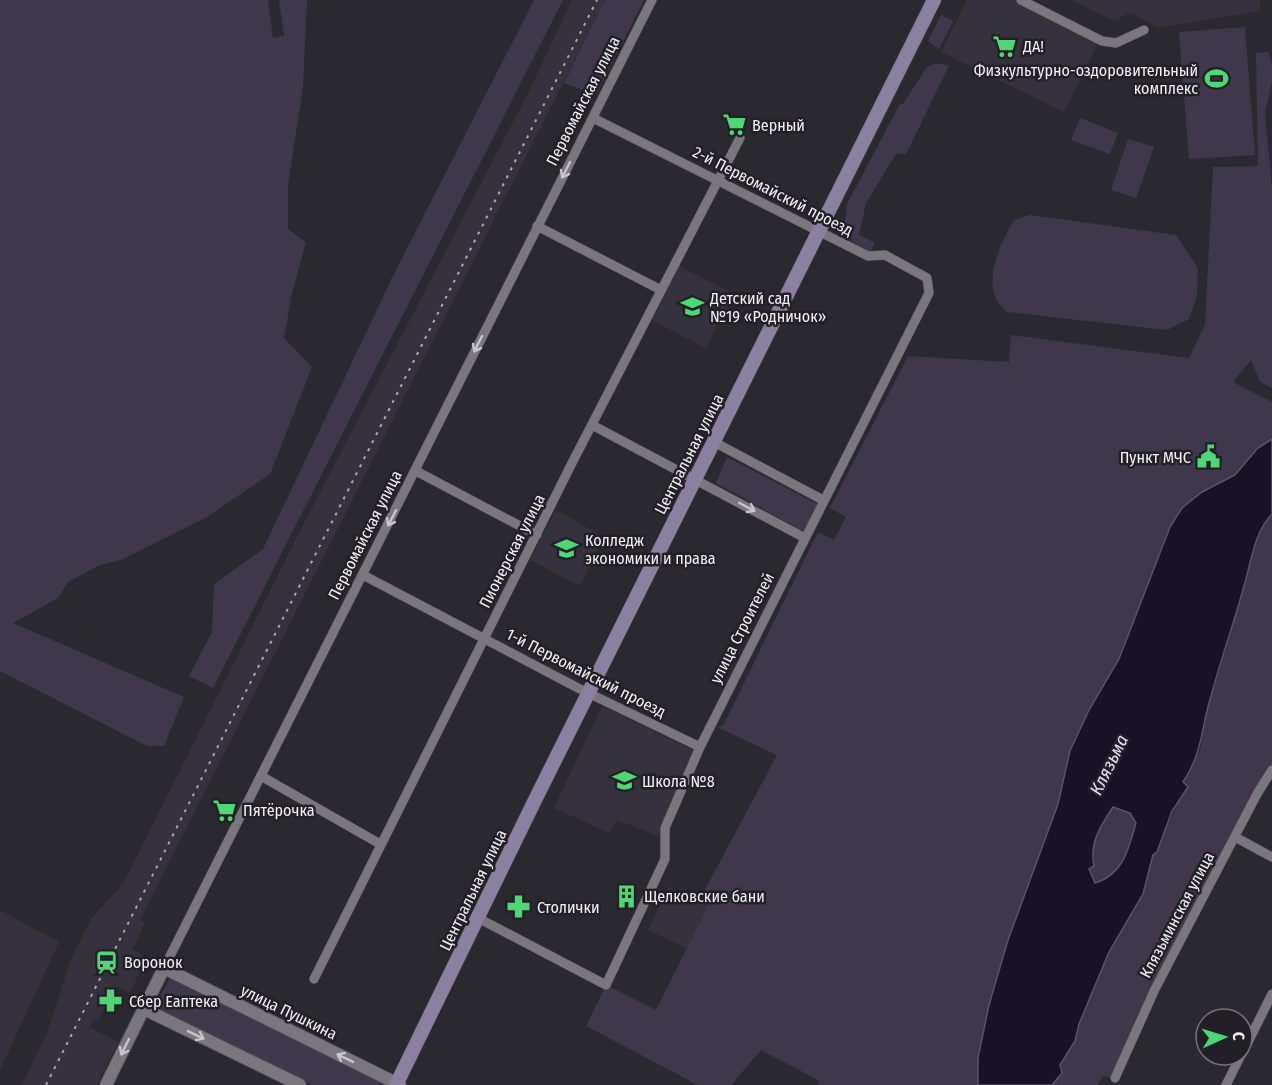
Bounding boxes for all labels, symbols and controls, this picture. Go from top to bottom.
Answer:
street label: Первомайская улица [542,33,624,169]
supermarket icon: ДА! [992,33,1018,59]
place label: ДА! [1022,37,1044,56]
place label: Физкультурно-оздоровительный комплекс [974,61,1198,98]
sports icon: Физкультурно-оздоровительный комплекс [1203,66,1229,92]
supermarket icon: Верный [721,112,747,138]
place label: Верный [752,116,805,135]
street label: 2-й Первомайский проезд [690,142,856,240]
one-way arrow [560,160,572,178]
place label: Детский сад №19 «Родничок» [709,289,826,326]
school or university icon: Детский сад №19 «Родничок» [679,294,705,320]
one-way arrow [472,334,483,352]
street label: Центральная улица [650,390,728,517]
public building icon: Пункт МЧС [1196,444,1222,470]
place label: Пункт МЧС [1120,448,1191,467]
street label: Первомайская улица [324,467,406,603]
street label: Пионерская улица [475,491,549,611]
one-way arrow [737,502,755,513]
one-way arrow [386,509,397,527]
place label: Колледж экономики и права [585,531,716,568]
school or university icon: Колледж экономики и права [554,536,580,562]
street label: улица Строителей [706,569,778,687]
street label: 1-й Первомайский проезд [503,624,669,722]
water label: Клязьма [1085,731,1133,799]
school or university icon: Школа №8 [611,768,637,794]
place label: Школа №8 [642,772,715,791]
supermarket icon: Пятёрочка [212,797,238,823]
place label: Пятёрочка [243,801,315,820]
street label: Центральная улица [435,826,511,954]
street label: Клязьминская улица [1136,849,1218,981]
building icon: Щелковские бани [613,883,639,909]
place label: Щелковские бани [644,887,765,906]
pharmacy icon: Столички [506,894,532,920]
place label: Столички [537,898,599,917]
station icon: Воронок [93,949,119,975]
place label: Воронок [124,953,183,972]
street label: улица Пушкина [238,981,340,1044]
pharmacy icon: Сбер Еаптека [98,988,124,1014]
place label: Сбер Еаптека [129,992,218,1011]
north arrow [1194,1007,1254,1067]
one-way arrow [187,1029,205,1041]
text: С [1229,1031,1248,1041]
one-way arrow [118,1038,130,1056]
one-way arrow [336,1051,354,1063]

